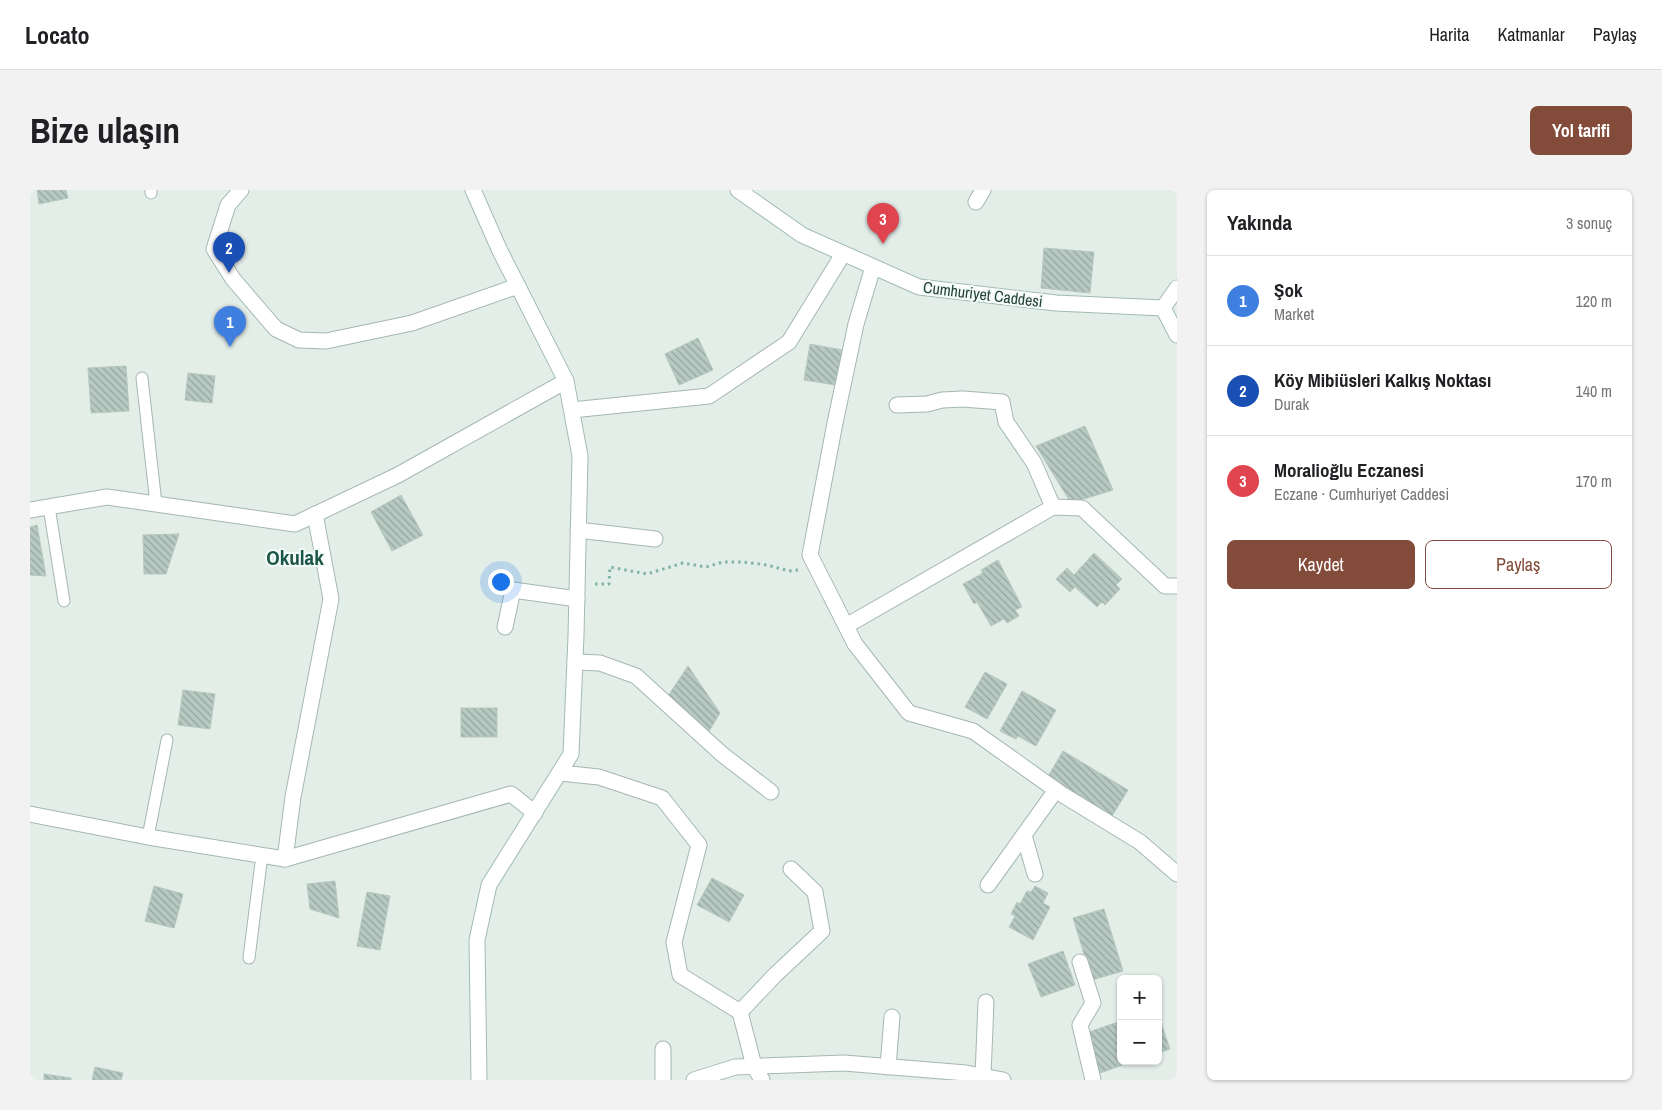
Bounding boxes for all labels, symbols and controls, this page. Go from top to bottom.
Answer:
text: Locato [25,19,90,51]
text: Harita [1429,22,1469,47]
text: Katmanlar [1497,22,1565,47]
text: Paylaş [1593,22,1637,47]
button: Yol tarifi [1530,106,1632,155]
text: Bize ulaşın [30,107,180,154]
pin: 3 [867,203,899,244]
text: Yakında [1227,208,1292,237]
text: 3 sonuç [1566,212,1612,234]
pin: 2 [213,232,245,273]
street label: Cumhuriyet Caddesi [922,276,1044,312]
text: Şok [1274,277,1303,303]
text: 1 [1239,290,1247,312]
text: 120 m [1576,290,1612,312]
text: Market [1274,303,1314,325]
pin: 1 [214,306,246,347]
text: Köy Mibiüsleri Kalkış Noktası [1274,367,1491,393]
text: 2 [1239,380,1247,402]
text: 140 m [1576,380,1612,402]
text: Durak [1274,393,1309,415]
text: Moralioğlu Eczanesi [1274,457,1424,483]
text: 3 [1239,470,1247,492]
text: 170 m [1576,470,1612,492]
text: Eczane · Cumhuriyet Caddesi [1274,483,1449,505]
button: Kaydet [1227,540,1415,589]
button: Paylaş [1425,540,1612,589]
district label: Okulak [266,543,324,572]
your location [488,569,514,595]
map controls [1117,975,1162,1065]
button: + [1117,975,1162,1020]
button: − [1117,1020,1162,1065]

